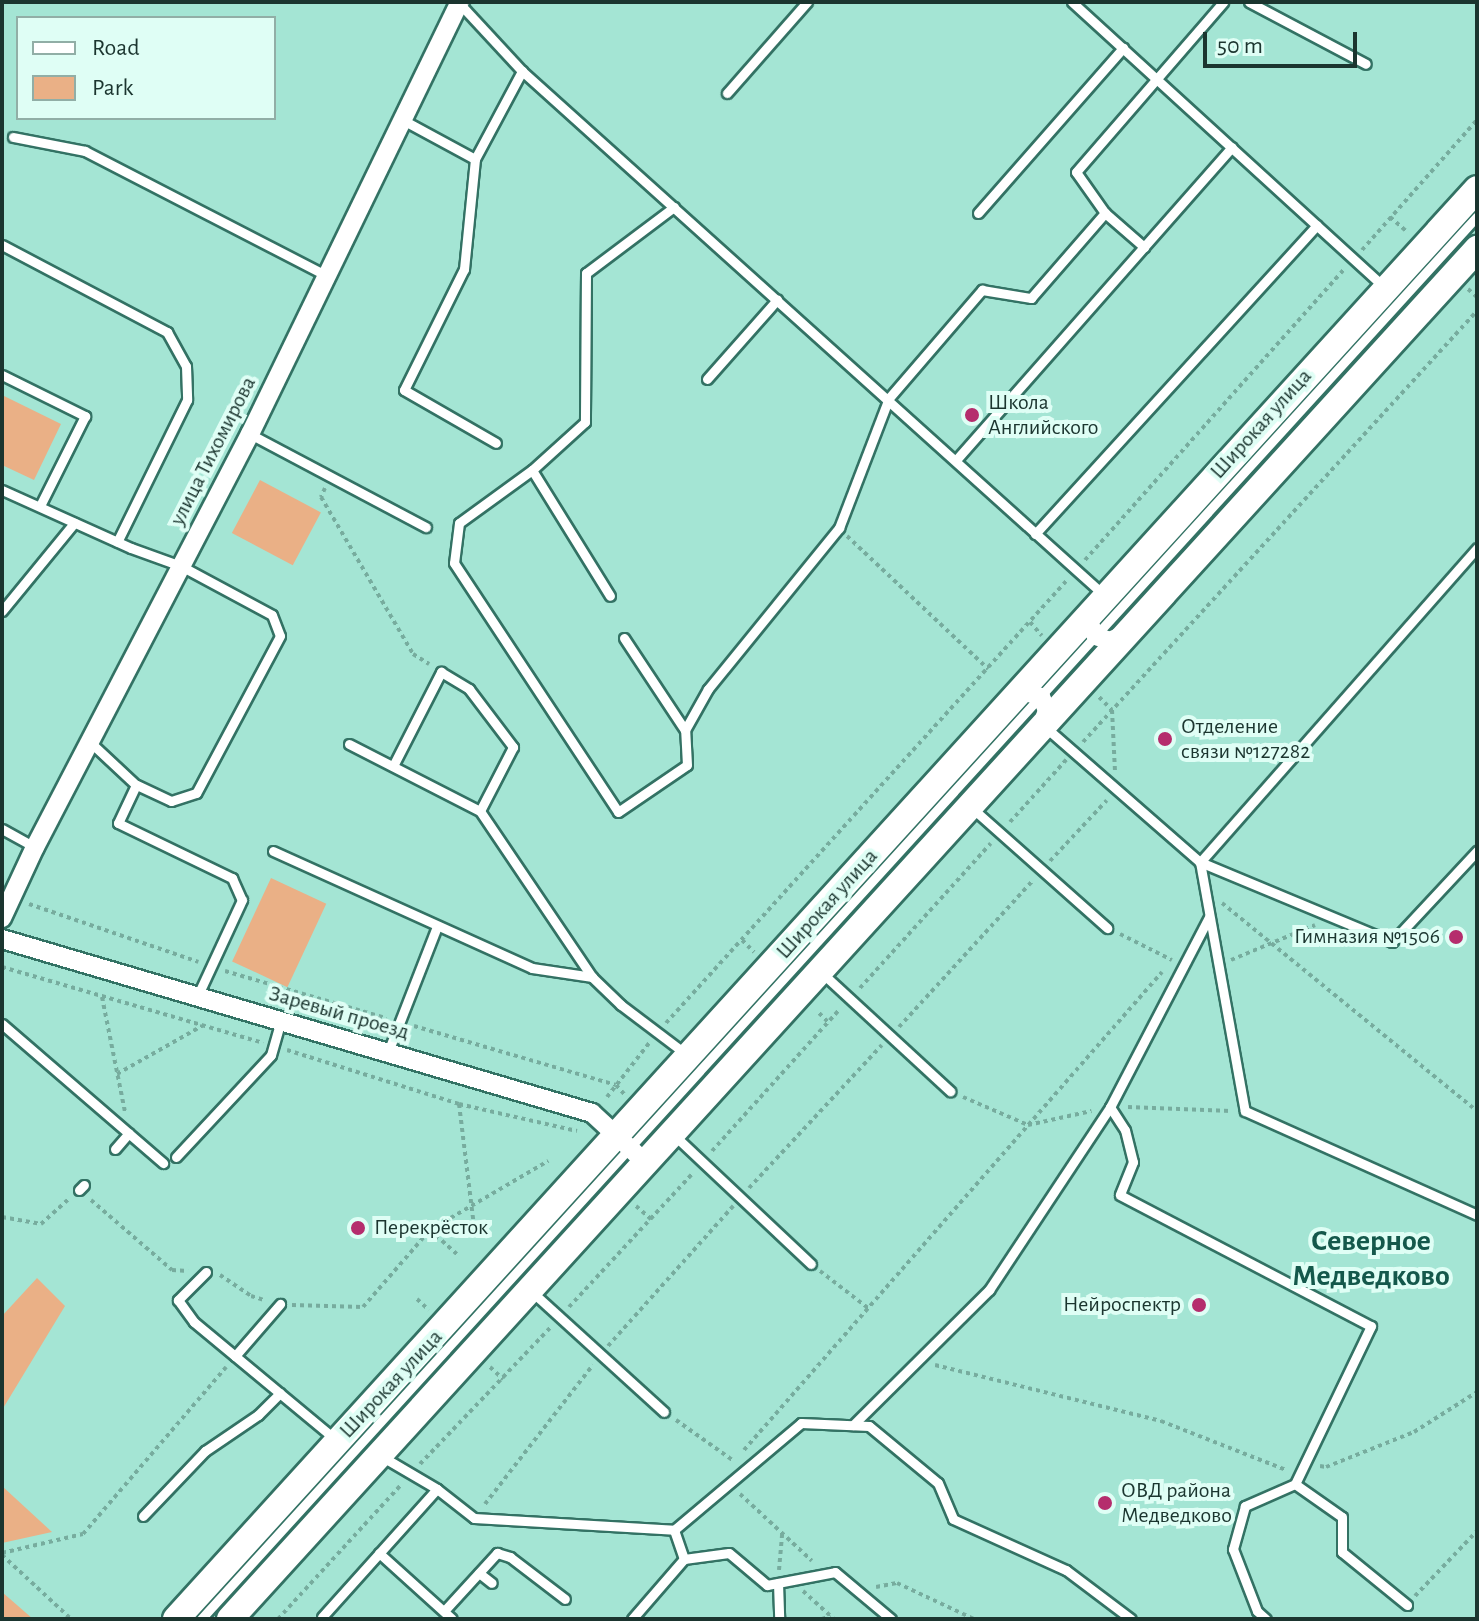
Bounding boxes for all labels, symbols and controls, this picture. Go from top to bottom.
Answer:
legend [16,16,276,120]
scale bar [1207,16,1361,66]
text: 50 m [1217,34,1263,58]
text: Road [92,36,140,60]
text: Park [92,76,133,100]
street label: Широкая улица [1205,363,1317,485]
street label: улица Тихомирова [164,372,262,530]
place label: Школа Английского [988,389,1098,440]
marker: Школа Английского [963,406,981,424]
place label: Отделение связи №127282 [1181,713,1310,764]
marker: Отделение связи №127282 [1156,730,1174,748]
street label: Широкая улица [771,843,883,965]
place label: Гимназия №1506 [1294,924,1440,950]
marker: Гимназия №1506 [1447,928,1465,946]
street label: Заревый проезд [266,980,412,1046]
place label: Перекрёсток [374,1215,488,1241]
marker: Перекрёсток [349,1219,367,1237]
district label: Северное Медведково [1292,1223,1450,1294]
place label: Нейроcпектр [1063,1292,1181,1318]
marker: Нейроcпектр [1188,1294,1210,1316]
street label: Широкая улица [334,1324,448,1444]
place label: ОВД района Медведково [1121,1477,1232,1528]
marker: ОВД района Медведково [1096,1494,1114,1512]

